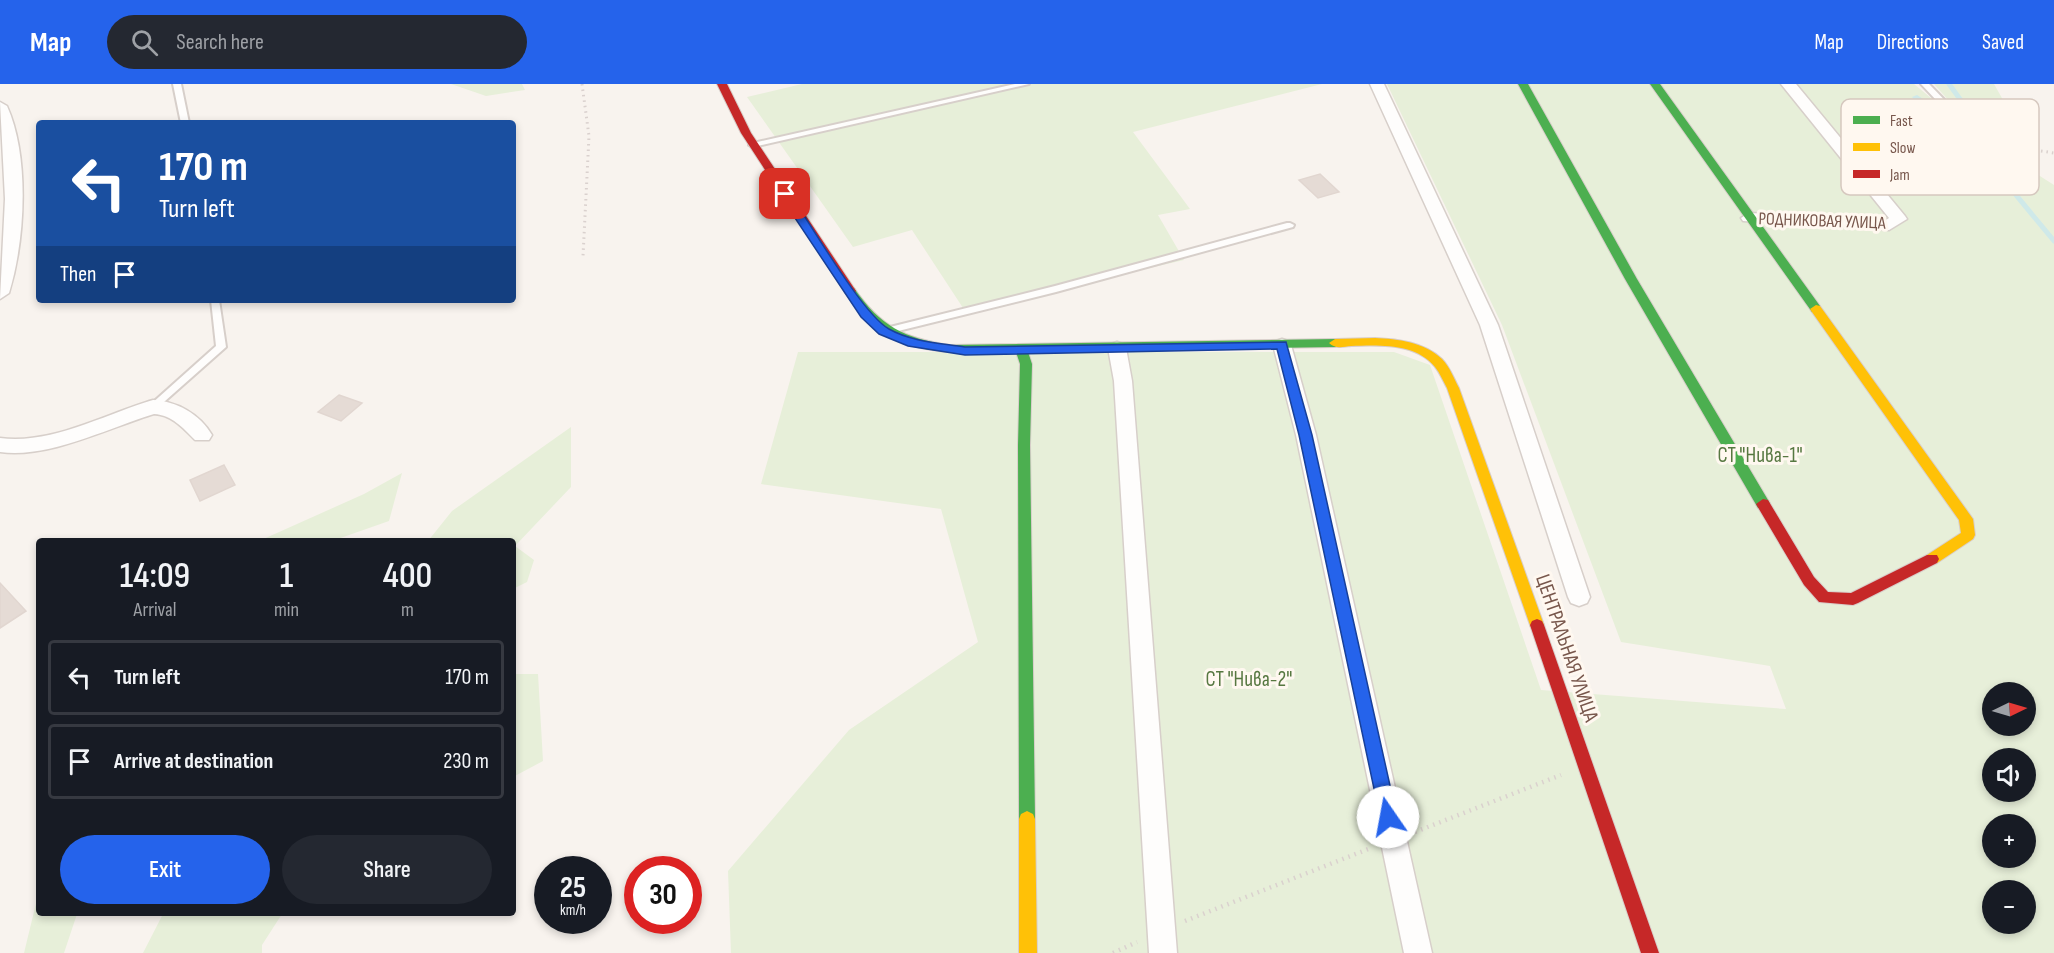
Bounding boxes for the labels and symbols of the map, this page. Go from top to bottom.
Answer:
legend [1841,99,2039,195]
text: Fast [1890,112,1913,131]
text: Slow [1890,139,1915,158]
text: Jam [1889,166,1910,185]
pin [759,168,810,219]
street label: РОДНИКОВАЯ УЛИЦА [1758,208,1886,234]
park label: СТ "Нива-1" [1717,443,1803,468]
street label: ЦЕНТРАЛЬНАЯ УЛИЦА [1530,571,1604,726]
park label: СТ "Нива-2" [1206,667,1292,692]
north arrow [1982,682,2036,736]
position arrow [1356,785,1420,849]
speed limit sign: 30 [624,856,702,934]

